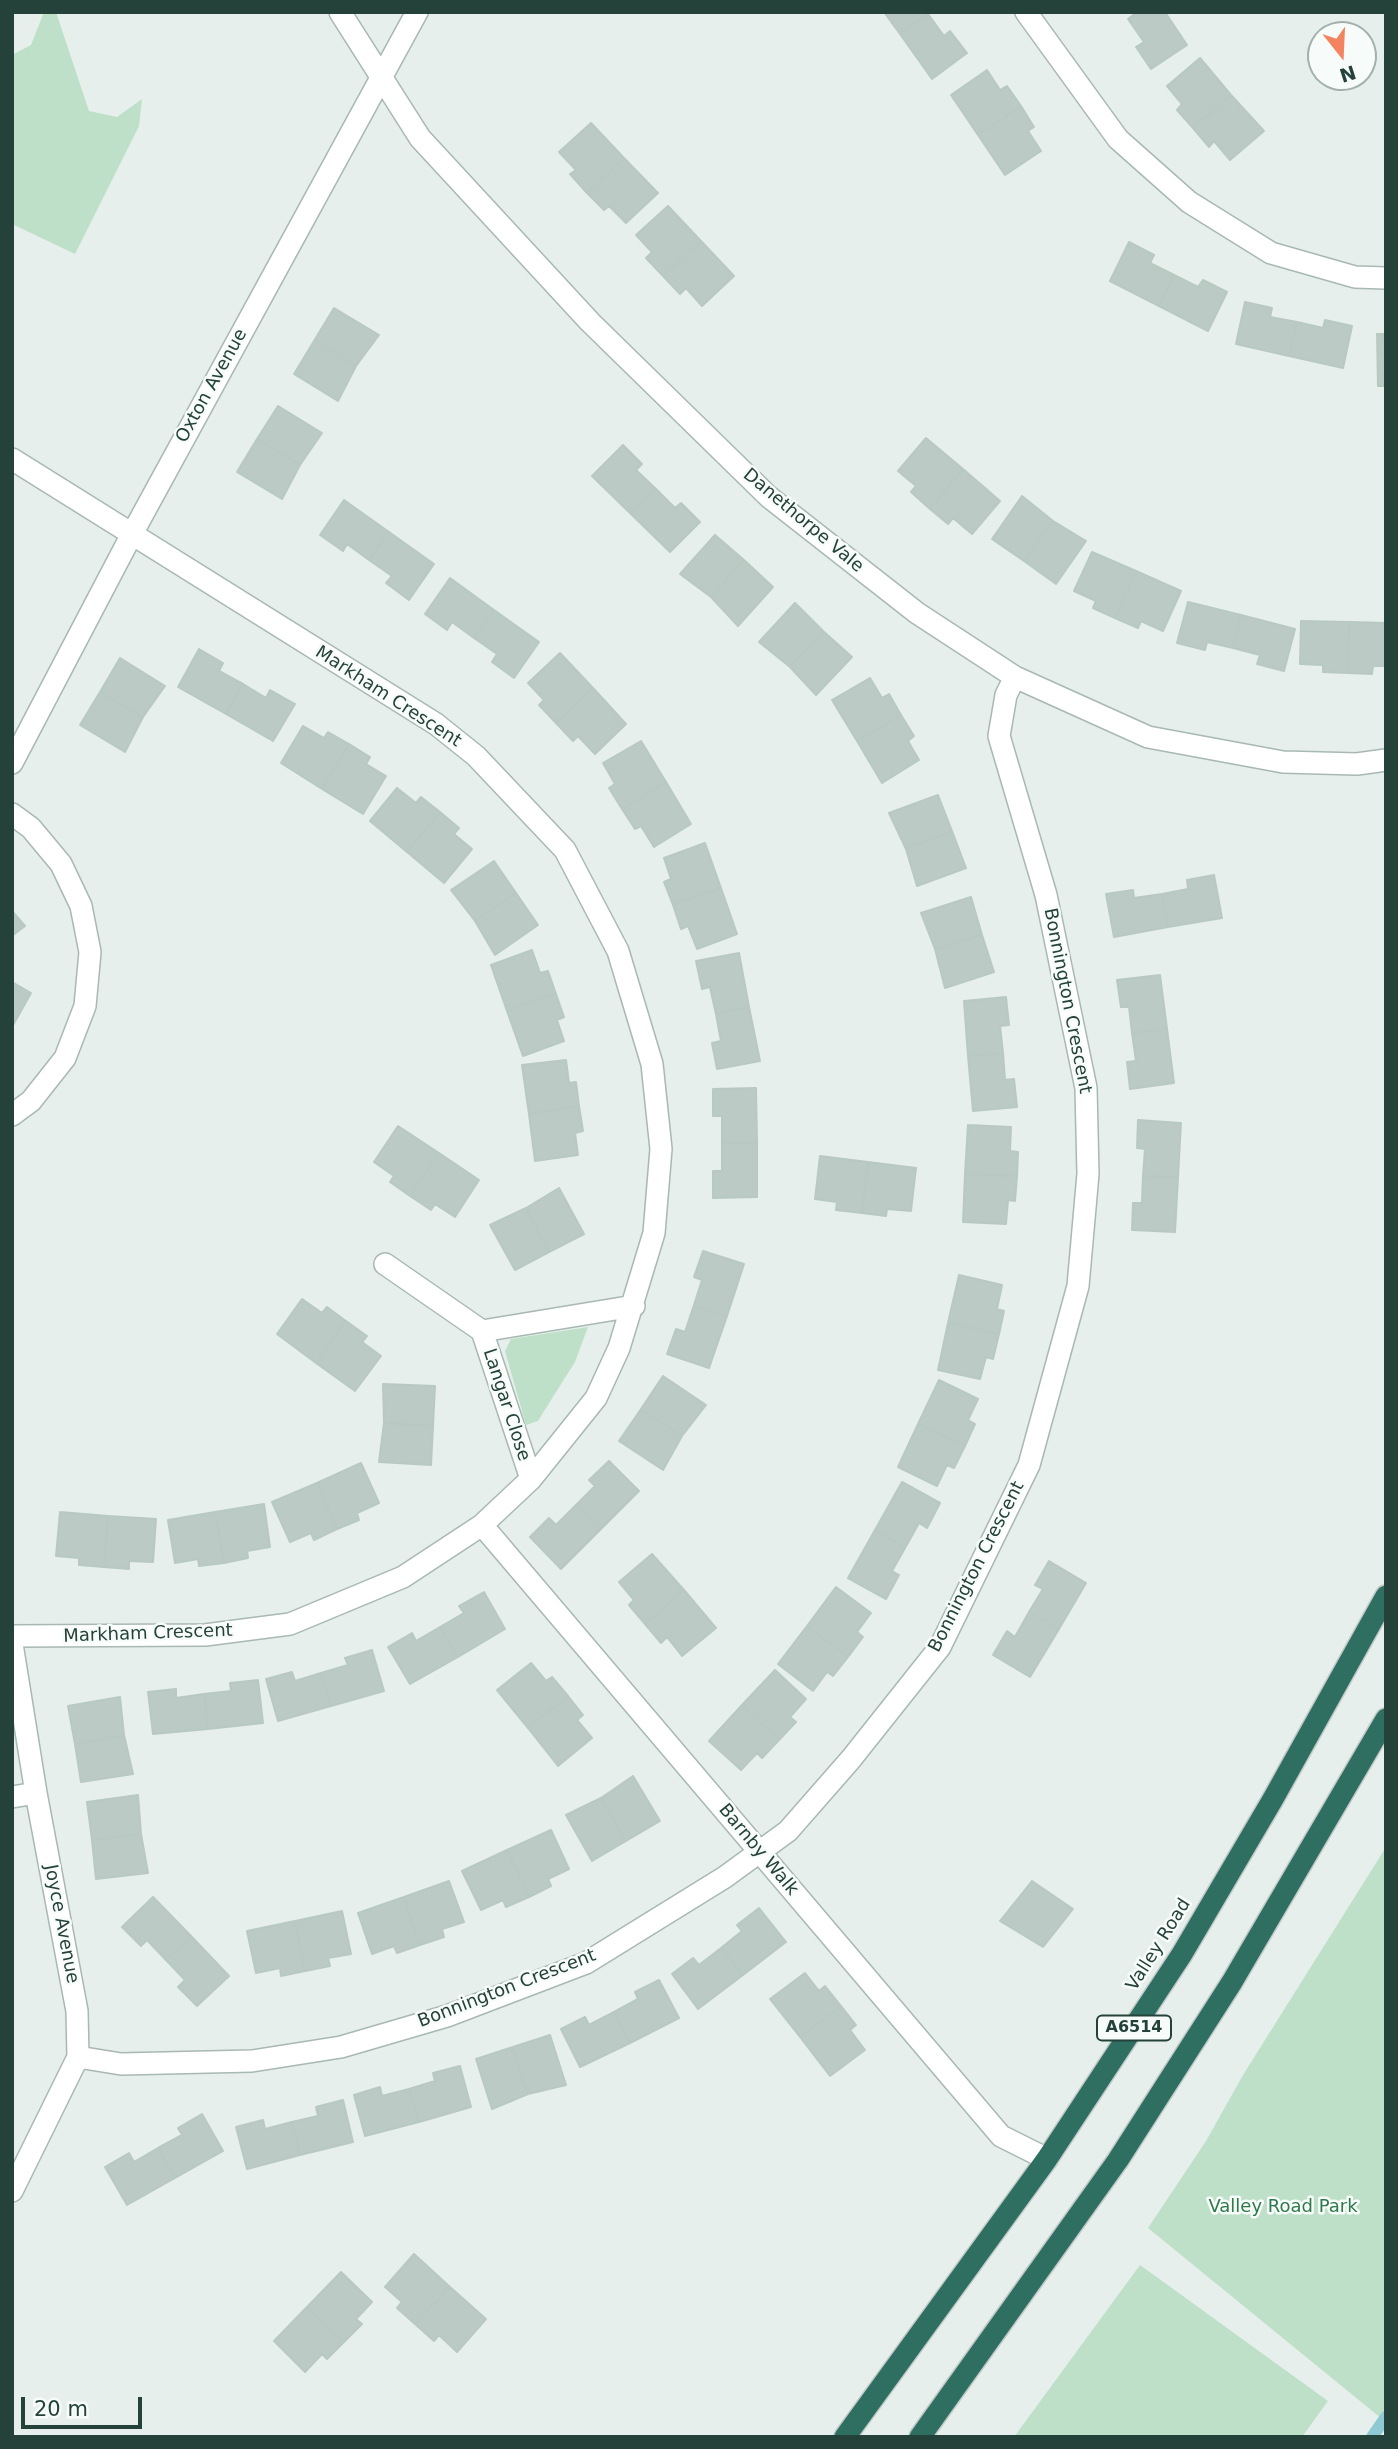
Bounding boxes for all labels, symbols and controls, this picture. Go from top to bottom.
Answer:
north arrow [1307,21,1377,91]
text: N [1337,61,1359,87]
street label: Oxton Avenue [172,325,252,447]
street label: Danethorpe Vale [738,464,868,578]
street label: Markham Crescent [311,642,465,752]
street label: Bonnington Crescent [1038,906,1096,1096]
street label: Langar Close [478,1346,534,1464]
street label: Bonnington Crescent [925,1478,1029,1656]
street label: Markham Crescent [63,1620,233,1648]
street label: Barnby Walk [713,1800,803,1900]
street label: Joyce Avenue [39,1863,83,1985]
street label: Valley Road [1122,1895,1196,1995]
street label: Bonnington Crescent [415,1945,599,2033]
road number: A6514 [1097,2016,1171,2040]
park label: Valley Road Park [1208,2196,1358,2218]
scale bar [24,2382,145,2426]
text: 20 m [34,2397,88,2421]

